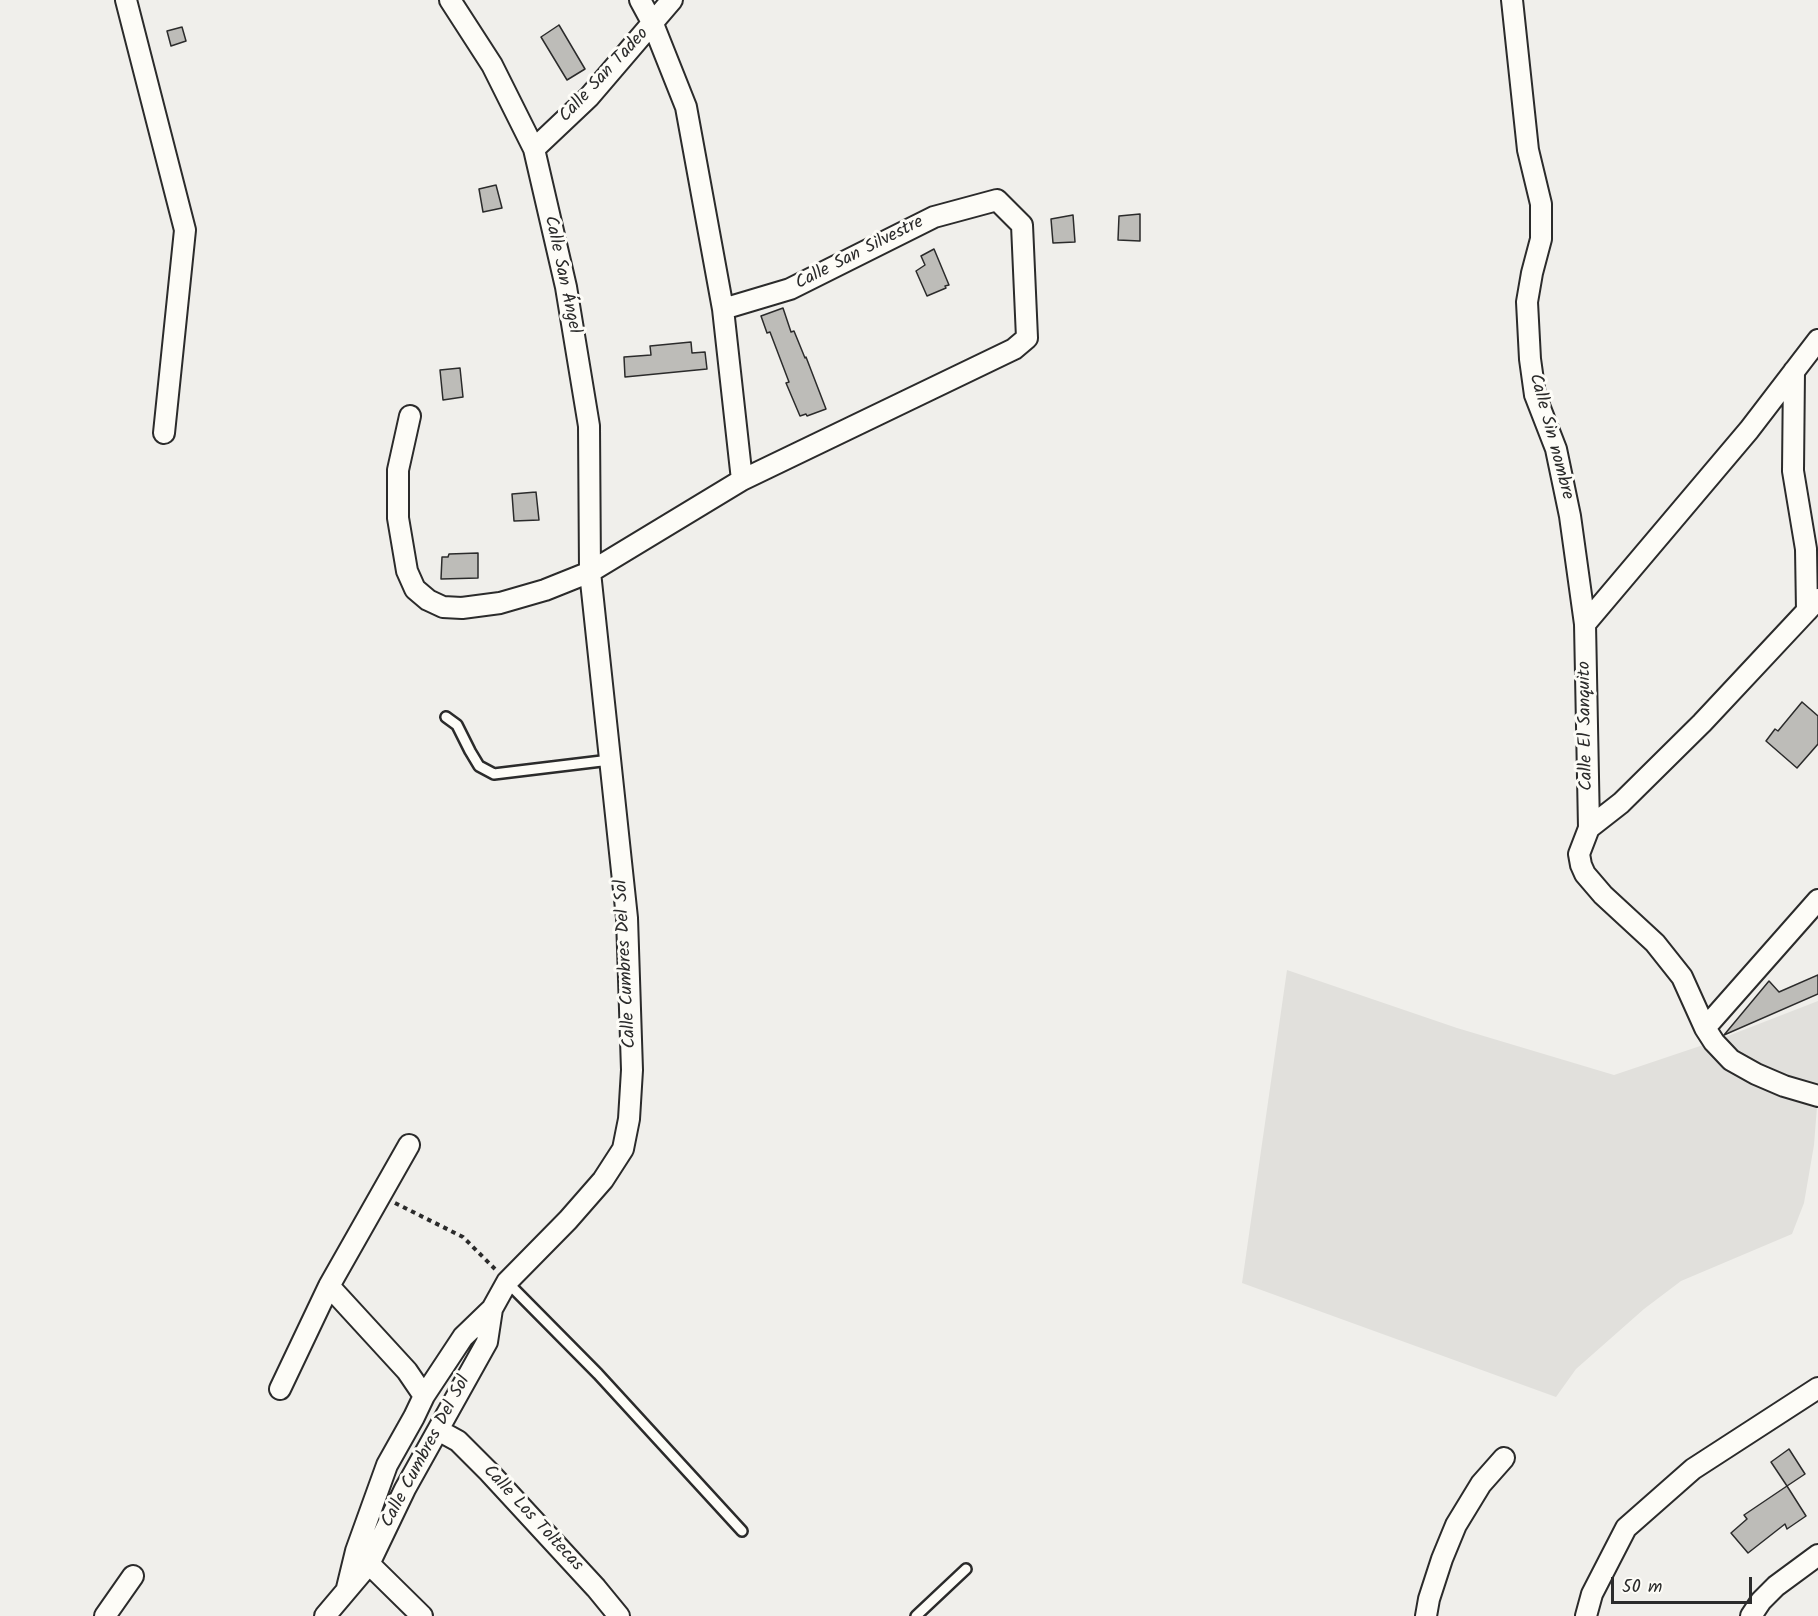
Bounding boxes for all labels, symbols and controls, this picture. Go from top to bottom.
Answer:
street label: Calle San Tadeo [556,24,654,128]
street label: Calle San Silvestre [792,212,928,296]
street label: Calle San Ángel [538,214,584,336]
street label: Calle Sin nombre [1523,372,1577,502]
street label: Calle El Sanquito [1575,661,1599,791]
street label: Calle Cumbres Del Sol [612,879,642,1049]
street label: Calle Cumbres Del Sol [378,1372,476,1532]
street label: Calle Los Toltecas [477,1461,587,1577]
scale bar [1614,1565,1755,1603]
text: 50 m [1622,1573,1662,1602]

